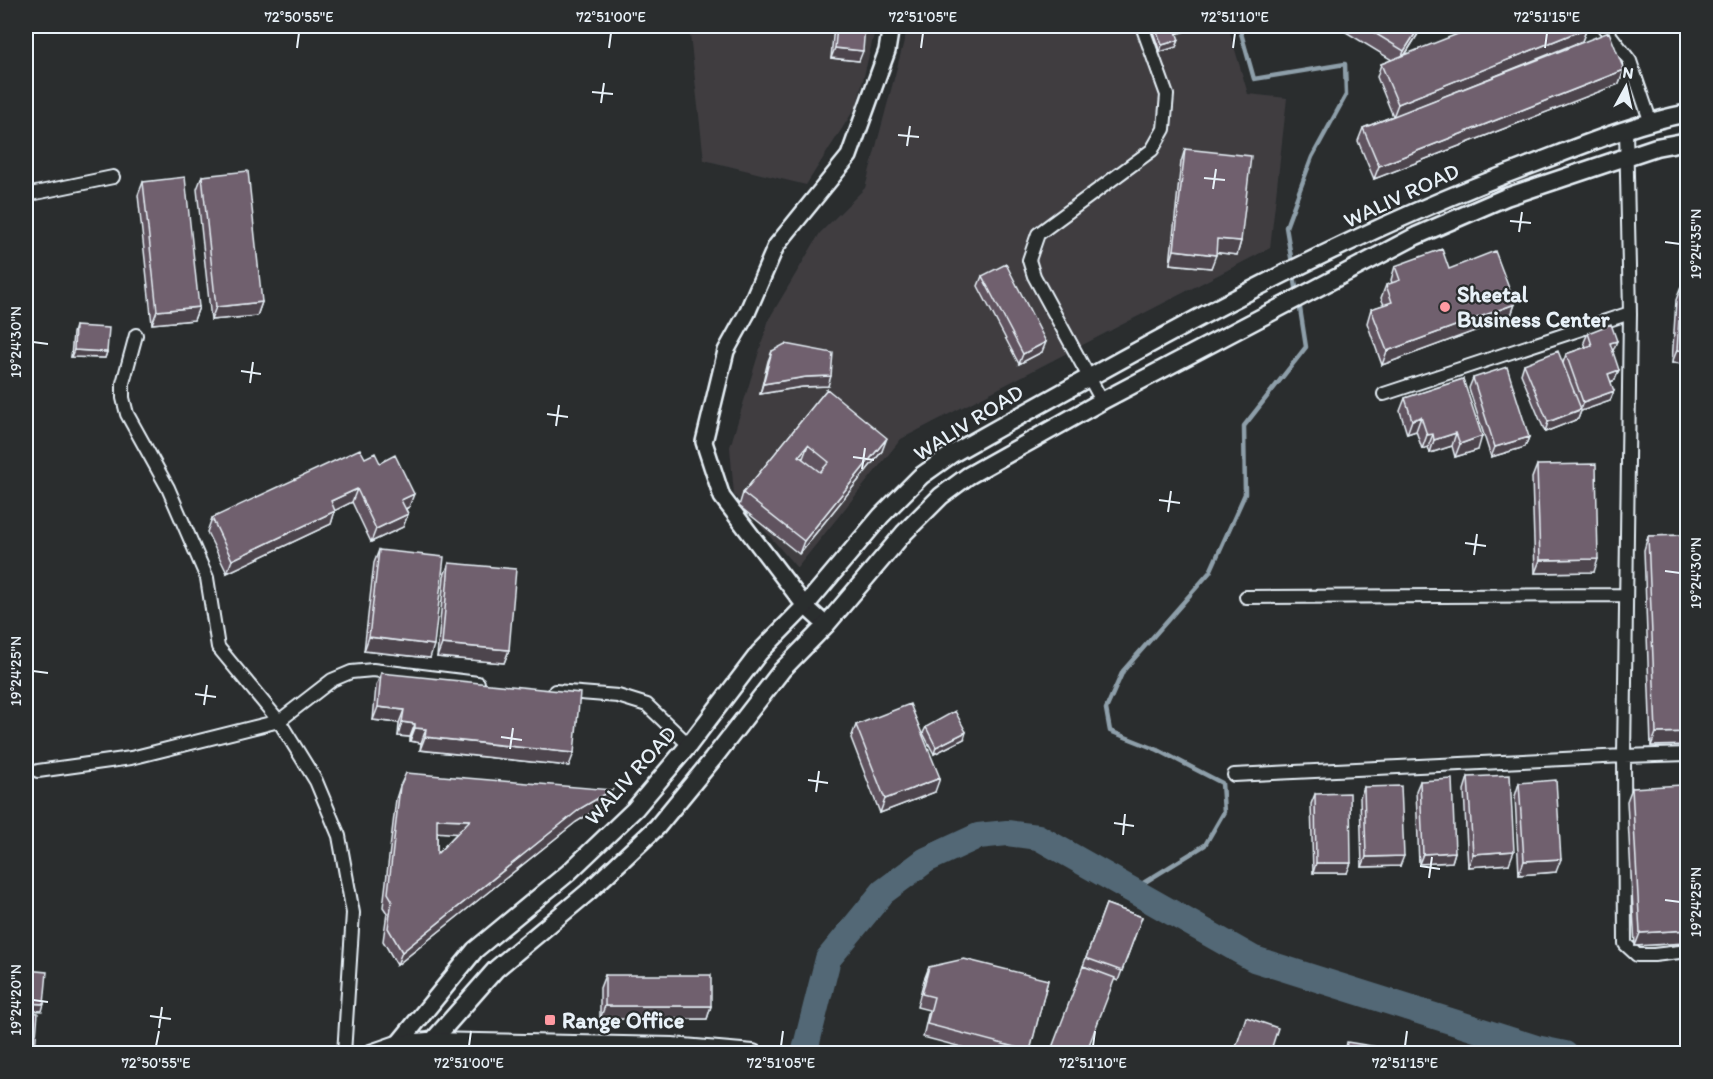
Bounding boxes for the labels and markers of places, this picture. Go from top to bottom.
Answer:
place label: Sheetal Business Center [1457,281,1611,333]
marker: Sheetal Business Center [1438,300,1452,314]
place label: Range Office [562,1007,685,1034]
marker: Range Office [543,1013,557,1027]

